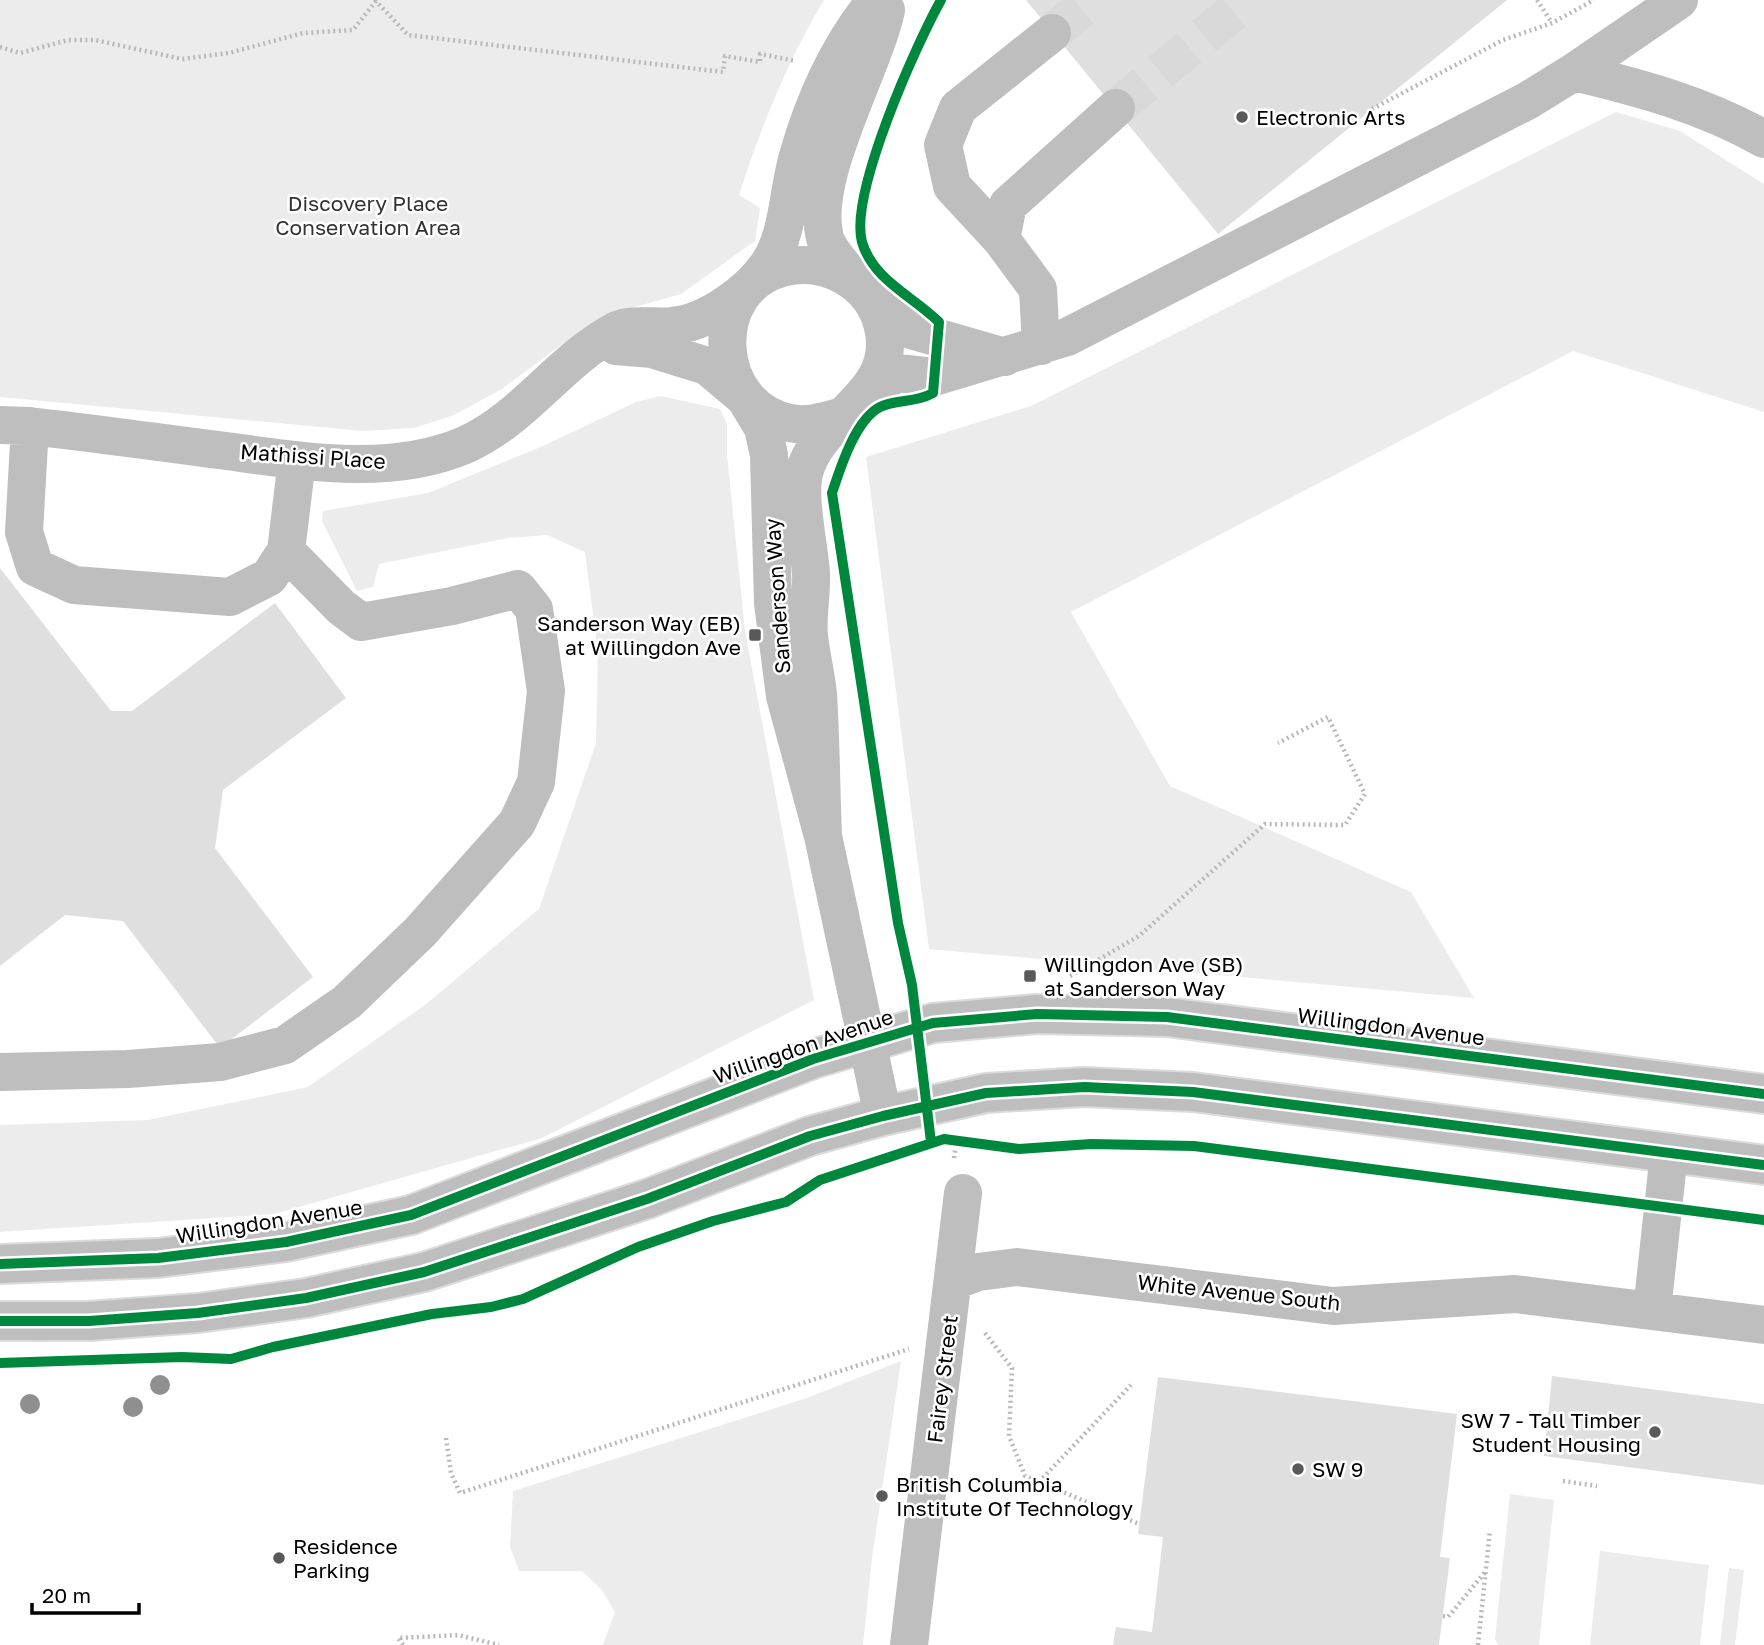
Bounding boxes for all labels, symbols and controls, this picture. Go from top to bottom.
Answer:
place label: Electronic Arts [1256,104,1405,130]
marker: Electronic Arts [1234,109,1250,125]
park label: Discovery Place Conservation Area [275,190,461,240]
street label: Mathissi Place [239,438,387,474]
street label: Sanderson Way [759,517,795,675]
place label: Sanderson Way (EB) at Willingdon Ave [537,610,741,660]
marker: Sanderson Way (EB) at Willingdon Ave [747,627,763,643]
place label: Willingdon Ave (SB) at Sanderson Way [1044,951,1243,1001]
marker: Willingdon Ave (SB) at Sanderson Way [1022,968,1038,984]
street label: Willingdon Avenue [1296,1002,1486,1050]
street label: Willingdon Avenue [710,1003,896,1089]
street label: Willingdon Avenue [174,1193,364,1249]
street label: White Avenue South [1136,1268,1342,1316]
street label: Fairey Street [921,1314,963,1444]
place label: SW 7 - Tall Timber Student Housing [1461,1407,1641,1457]
marker: SW 7 - Tall Timber Student Housing [1647,1424,1663,1440]
place label: SW 9 [1312,1456,1363,1482]
marker: SW 9 [1290,1461,1306,1477]
place label: British Columbia Institute Of Technology [896,1471,1133,1521]
marker: British Columbia Institute Of Technology [874,1488,890,1504]
place label: Residence Parking [293,1533,398,1583]
marker: Residence Parking [271,1550,287,1566]
scale bar [32,1572,138,1616]
text: 20 m [42,1582,91,1608]

